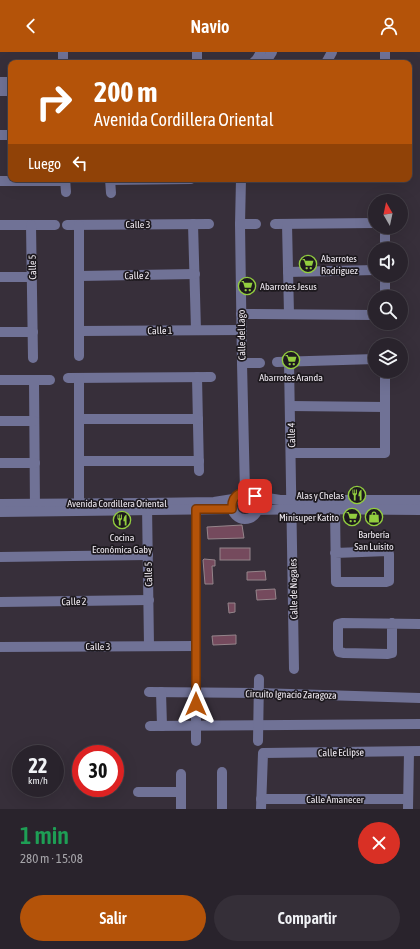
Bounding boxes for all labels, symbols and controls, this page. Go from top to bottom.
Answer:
icon: back [20,15,42,37]
icon: person [378,15,400,37]
text: Navio [190,16,230,37]
icon: right [28,76,80,128]
text: 200 m [94,76,157,108]
text: Avenida Cordillera Oriental [94,109,274,130]
icon: left [69,152,91,174]
text: Luego [28,155,61,172]
north arrow [368,194,408,234]
map controls [368,194,408,378]
street label: Calle 3 [126,219,151,230]
button: sound [368,242,408,282]
place label: Abarrotes Rodriguez [321,253,358,276]
street label: Calle 5 [27,254,38,280]
supermarket icon: Abarrotes Rodriguez [298,254,318,274]
street label: Calle 2 [124,270,150,281]
supermarket icon: Abarrotes Jesus [237,276,257,296]
place label: Abarrotes Jesus [260,281,317,292]
button: search [368,290,408,330]
street label: Calle del Lago [236,309,247,361]
street label: Calle 1 [147,325,173,336]
button: layers [368,338,408,378]
supermarket icon: Abarrotes Aranda [281,350,301,370]
place label: Abarrotes Aranda [259,372,323,383]
street label: Calle 4 [286,422,297,448]
pin [238,479,272,513]
icon: arrive [244,485,266,507]
restaurant icon: Alas y Chelas [347,485,367,505]
place label: Alas y Chelas [297,490,344,501]
street label: Avenida Cordillera Oriental [67,498,167,509]
supermarket icon: Minisuper Katito [342,507,362,527]
shop icon: Barbería San Luisito [364,507,384,527]
restaurant icon: Cocina Económica Gaby [112,510,132,530]
place label: Minisuper Katito [279,512,339,523]
place label: Barbería San Luisito [354,529,394,552]
place label: Cocina Económica Gaby [92,532,152,555]
street label: Calle de Nogales [287,558,300,620]
street label: Calle 5 [143,561,154,587]
street label: Calle 2 [61,596,87,607]
street label: Calle 3 [86,641,111,652]
position arrow [175,683,217,725]
street label: Circuito Ignacio Zaragoza [245,688,337,701]
speed limit sign: 30 [72,745,124,797]
street label: Calle Eclipse [318,747,365,758]
text: 22 [29,754,47,777]
text: km/h [28,775,48,786]
street label: Calle Amanecer [306,794,365,805]
text: 1 min [20,822,69,849]
button: close [358,822,400,864]
text: 280 m · 15:08 [20,851,83,866]
button: Salir [20,895,206,941]
button: Compartir [214,895,400,941]

